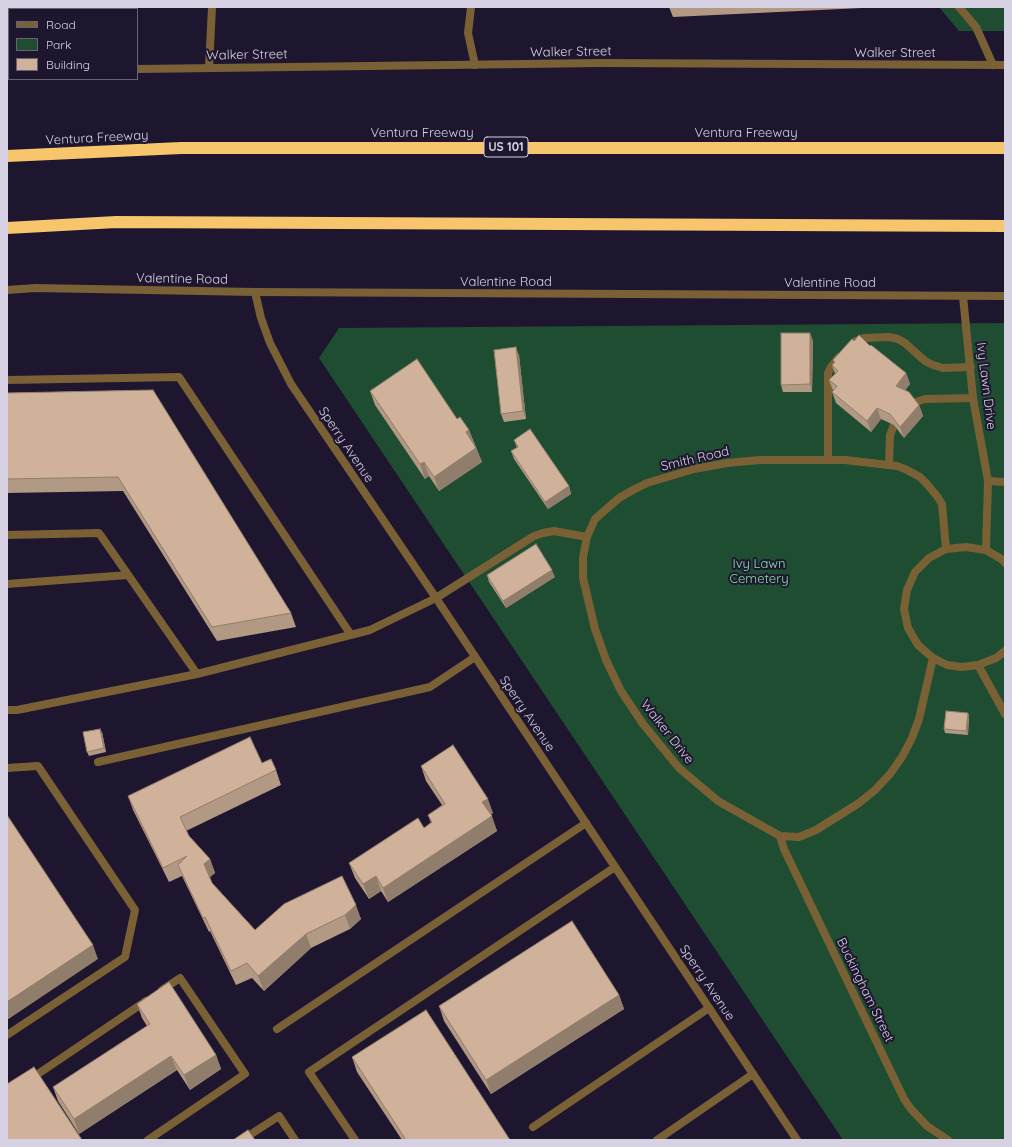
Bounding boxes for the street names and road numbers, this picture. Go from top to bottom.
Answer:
street label: Walker Street [530,43,612,61]
street label: Walker Street [854,45,936,61]
street label: Walker Street [206,46,288,64]
street label: Ventura Freeway [370,125,474,141]
street label: Ventura Freeway [694,125,798,141]
street label: Ventura Freeway [45,128,149,148]
road number: US 101 [484,137,528,157]
street label: Valentine Road [136,270,228,288]
street label: Valentine Road [460,274,552,290]
street label: Valentine Road [784,275,876,291]
street label: Ivy Lawn Drive [973,341,999,431]
street label: Sperry Avenue [315,404,377,486]
street label: Smith Road [659,444,731,474]
street label: Sperry Avenue [496,673,558,755]
street label: Walker Drive [637,697,697,767]
street label: Buckingham Street [833,935,897,1045]
street label: Sperry Avenue [676,942,738,1024]

